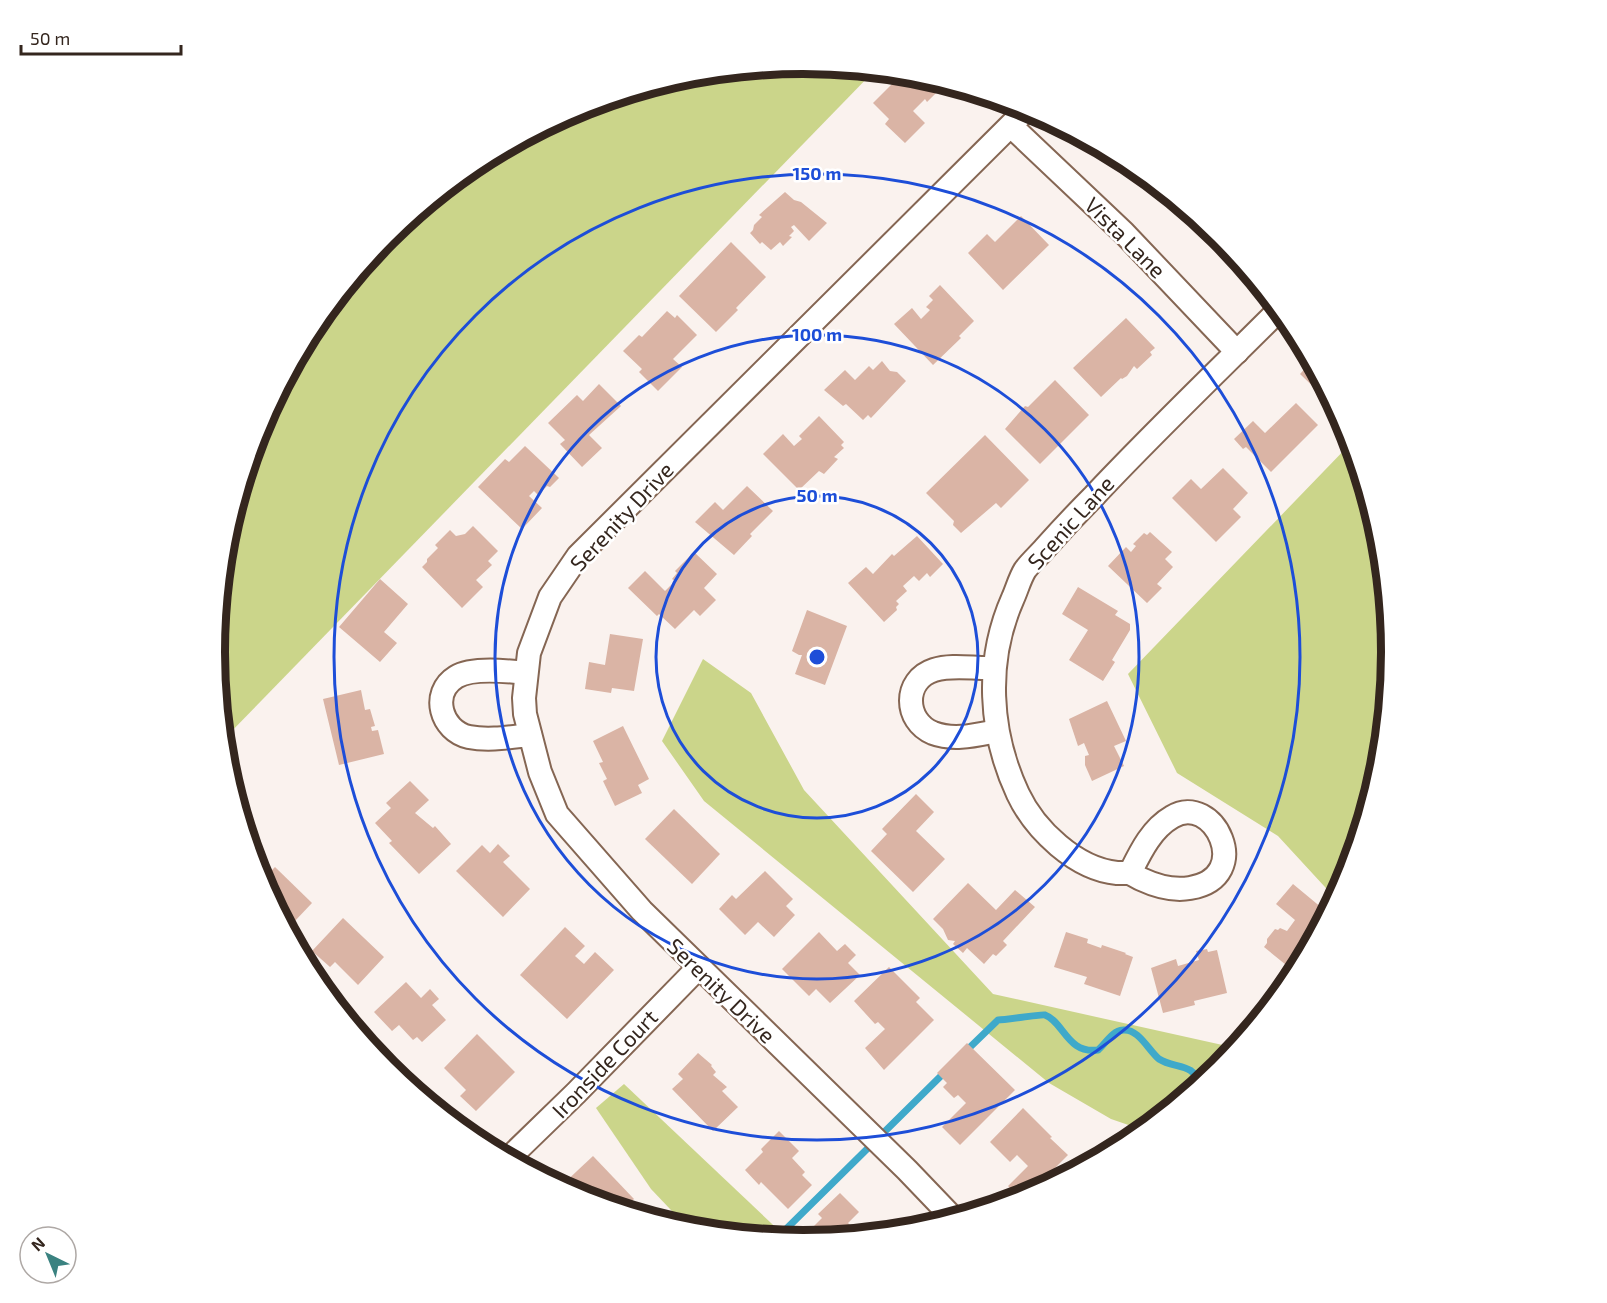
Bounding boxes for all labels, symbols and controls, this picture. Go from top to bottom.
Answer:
scale bar [21,18,182,56]
text: 50 m [30,27,70,49]
text: 150 m [793,162,841,184]
street label: Vista Lane [1080,191,1172,283]
text: 100 m [792,323,842,345]
street label: Serenity Drive [564,456,678,576]
street label: Scenic Lane [1021,470,1119,574]
text: 50 m [796,484,838,506]
centre of rings [807,647,827,667]
street label: Serenity Drive [663,932,781,1048]
street label: Ironside Court [546,1003,662,1123]
north arrow [18,1225,78,1285]
text: N [27,1233,48,1255]

